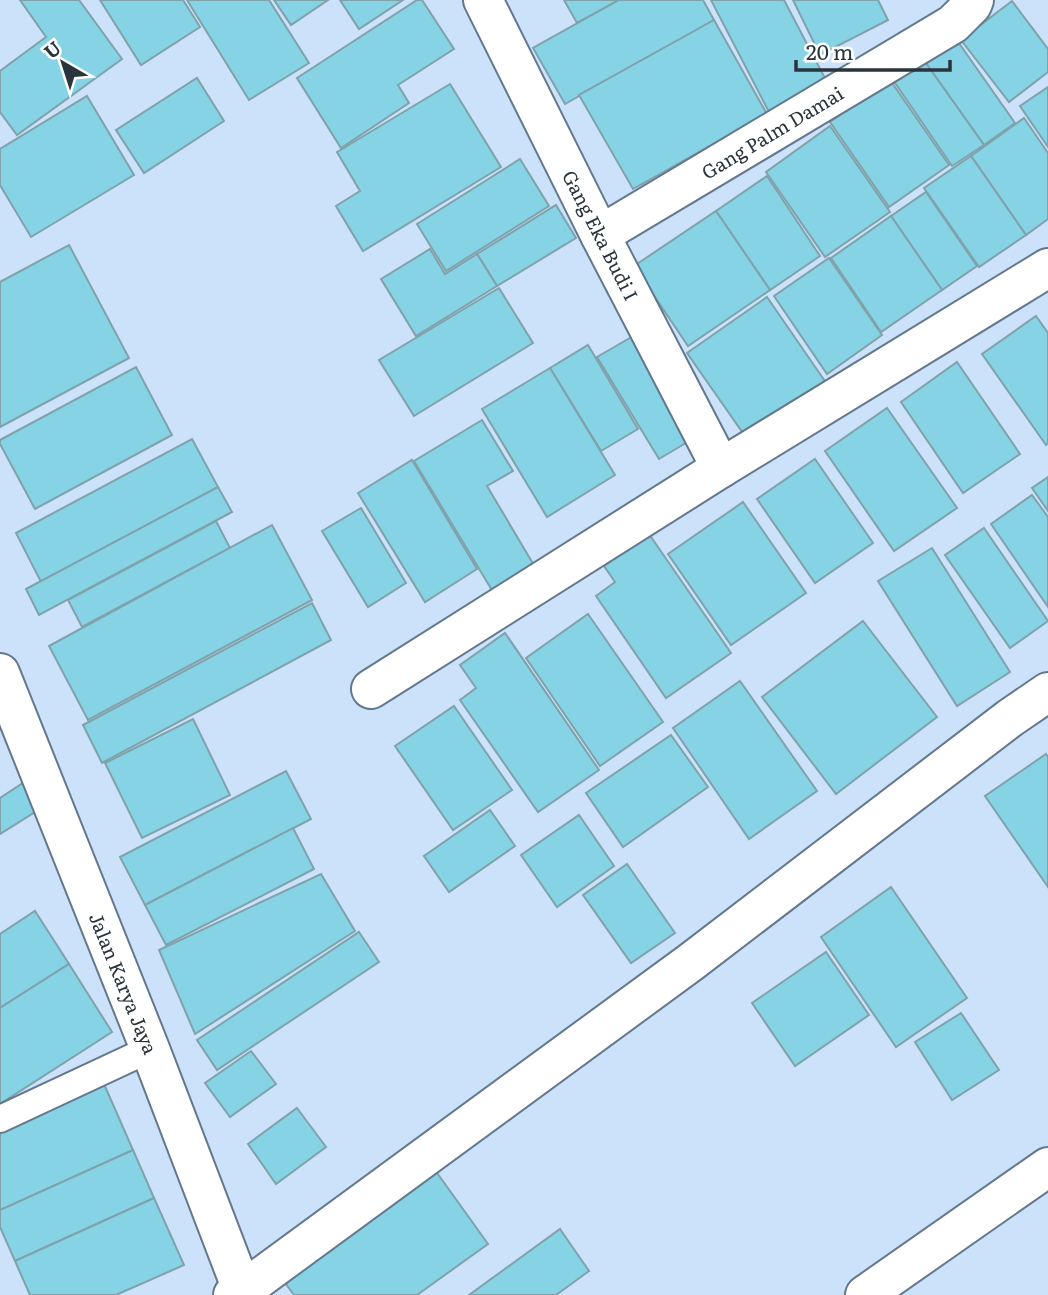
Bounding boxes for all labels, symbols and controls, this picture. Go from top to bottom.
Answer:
north arrow [28,28,98,98]
scale bar [796,28,950,72]
text: U [37,33,66,65]
text: 20 m [806,35,853,66]
street label: Gang Palm Damai [696,79,848,185]
street label: Gang Eka Budi I [556,165,646,305]
street label: Jalan Karya Jaya [83,908,165,1059]

